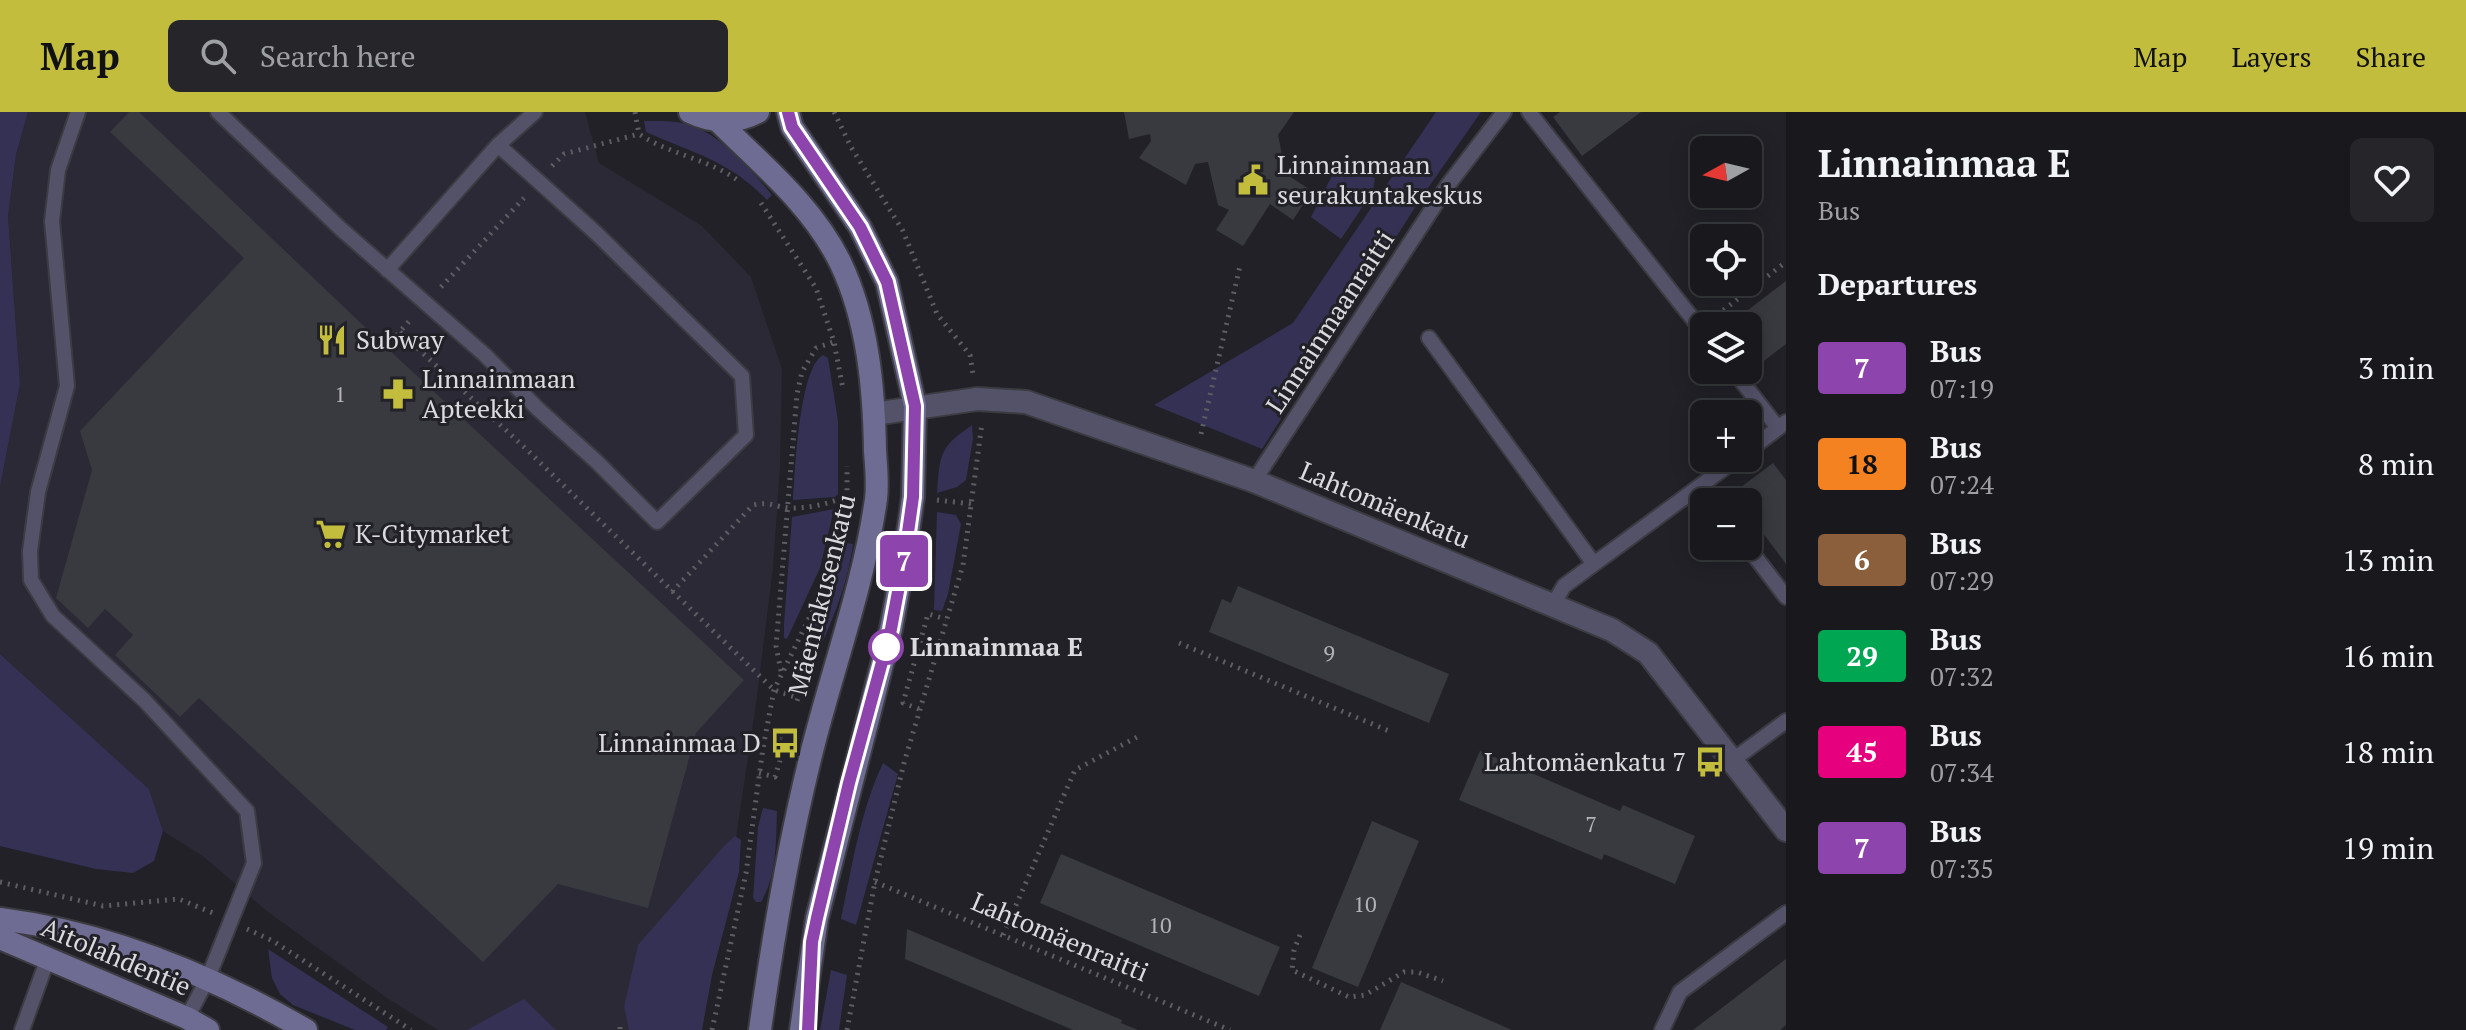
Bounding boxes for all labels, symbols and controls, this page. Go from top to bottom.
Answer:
search box [168,20,728,92]
text: Map [40,31,120,81]
icon: search [196,34,240,78]
text: Search here [260,36,416,76]
text: Map [2133,38,2187,75]
text: Layers [2231,38,2312,75]
text: Share [2356,38,2426,75]
north arrow [1690,136,1762,208]
map controls [1690,136,1762,560]
text: Linnainmaa E [1818,138,2071,188]
button: heart [2350,138,2434,222]
place label: Linnainmaan seurakuntakeskus [1277,147,1483,211]
public building icon: Linnainmaan seurakuntakeskus [1236,163,1270,197]
text: Bus [1818,193,1860,227]
street label: Linnainmaanraitti [1257,223,1401,419]
button: locate [1690,224,1762,296]
text: Departures [1818,264,1977,304]
button: layers [1690,312,1762,384]
place label: Subway [356,322,445,356]
restaurant icon: Subway [315,323,349,357]
text: Bus [1930,331,1982,371]
text: 3 min [2358,348,2434,388]
text: 7 [1854,349,1870,386]
place label: Linnainmaan Apteekki [422,361,576,425]
text: 07:19 [1930,371,1994,405]
pharmacy icon: Linnainmaan Apteekki [381,377,415,411]
house number: 1 [334,379,346,408]
button: + [1690,400,1762,472]
text: Bus [1930,427,1982,467]
text: 8 min [2358,444,2434,484]
text: 18 [1846,445,1878,482]
street label: Lahtomäenkatu [1295,453,1476,555]
text: 07:24 [1930,467,1994,501]
button: − [1690,488,1762,560]
street label: Mäentakusenkatu [780,491,862,699]
place label: K-Citymarket [355,516,511,550]
supermarket icon: K-Citymarket [314,517,348,551]
text: Bus [1930,523,1982,563]
line badge: 7 [878,535,930,587]
text: 13 min [2342,540,2434,580]
text: 6 [1854,541,1870,578]
text: 7 [896,542,912,579]
text: 07:29 [1930,563,1994,597]
text: Bus [1930,619,1982,659]
place label: Linnainmaa E [910,629,1083,663]
marker: Linnainmaa E [869,630,903,664]
text: 16 min [2342,636,2434,676]
text: 29 [1846,637,1878,674]
house number: 9 [1323,638,1335,667]
text: 07:32 [1930,659,1994,693]
text: Bus [1930,715,1982,755]
place label: Linnainmaa D [598,725,761,759]
bus stop icon: Linnainmaa D [768,726,802,760]
text: 18 min [2342,732,2434,772]
text: 45 [1846,733,1878,770]
place label: Lahtomäenkatu 7 [1484,744,1686,778]
bus stop icon: Lahtomäenkatu 7 [1693,745,1727,779]
text: 07:34 [1930,755,1994,789]
house number: 7 [1585,809,1597,838]
text: Bus [1930,811,1982,851]
text: 19 min [2342,828,2434,868]
text: 7 [1854,829,1870,866]
text: 07:35 [1930,851,1994,885]
street label: Lahtomäenraitti [967,884,1154,989]
house number: 10 [1353,889,1377,918]
street label: Aitolahdentie [36,909,196,1003]
house number: 10 [1148,910,1172,939]

